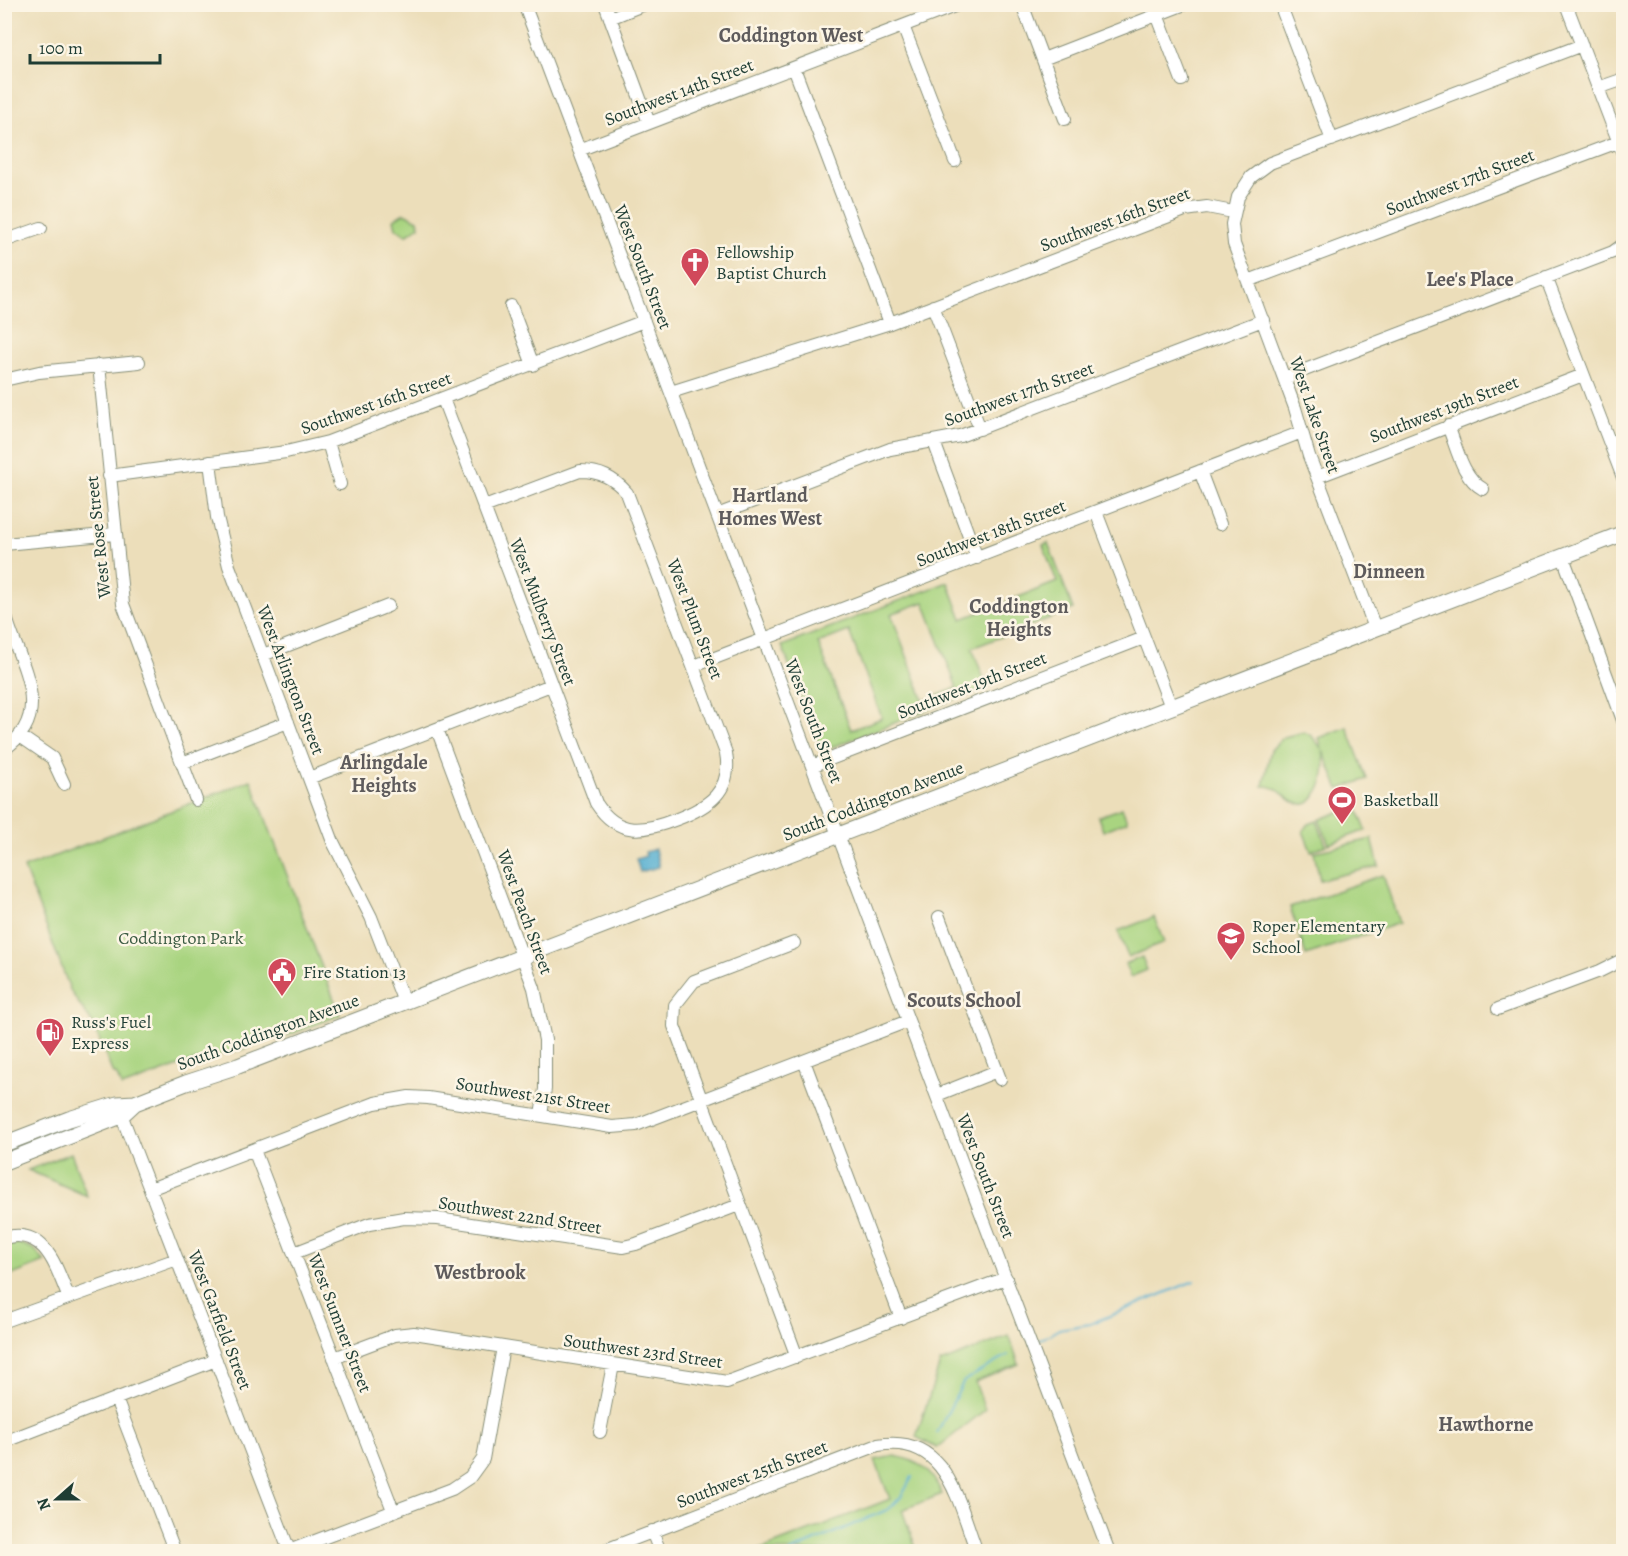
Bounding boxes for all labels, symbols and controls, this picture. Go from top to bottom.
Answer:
district label: Coddington West [719,22,864,49]
scale bar [30,27,160,65]
text: 100 m [39,36,83,60]
street label: Southwest 14th Street [601,52,757,132]
street label: Southwest 17th Street [1382,143,1538,221]
street label: Southwest 16th Street [1037,181,1193,257]
street label: West South Street [608,200,678,333]
place label: Fellowship Baptist Church [716,240,827,285]
church icon: Fellowship Baptist Church [679,246,711,288]
district label: Lee's Place [1426,266,1514,293]
street label: West Lake Street [1283,352,1346,477]
street label: Southwest 17th Street [941,356,1097,432]
street label: Southwest 16th Street [297,366,455,440]
street label: Southwest 19th Street [1366,369,1522,449]
street label: West Rose Street [80,475,116,600]
district label: Hartland Homes West [718,482,823,532]
street label: Southwest 18th Street [913,493,1069,573]
street label: West Mulberry Street [503,534,582,689]
street label: West Plum Street [661,554,729,683]
district label: Dinneen [1353,558,1425,585]
district label: Coddington Heights [969,593,1069,643]
street label: West Arlington Street [251,601,331,758]
street label: Southwest 19th Street [894,645,1050,725]
street label: West South Street [779,654,849,787]
district label: Arlingdale Heights [339,749,428,799]
street label: South Coddington Avenue [779,755,967,847]
sports icon: Basketball [1326,784,1358,826]
place label: Basketball [1363,788,1439,812]
street label: West Peach Street [491,845,559,978]
place label: Roper Elementary School [1252,914,1386,959]
school or university icon: Roper Elementary School [1215,920,1247,962]
park label: Coddington Park [118,926,244,950]
public building icon: Fire Station 13 [266,956,298,998]
place label: Fire Station 13 [303,960,406,984]
district label: Scouts School [907,987,1022,1014]
street label: South Coddington Avenue [174,988,362,1076]
place label: Russ's Fuel Express [71,1010,152,1055]
fuel station icon: Russ's Fuel Express [34,1016,66,1058]
street label: Southwest 21st Street [454,1071,612,1119]
street label: West South Street [951,1109,1021,1242]
street label: Southwest 22nd Street [437,1190,603,1240]
street label: West Garfield Street [182,1246,258,1393]
street label: West Sumner Street [302,1249,378,1396]
district label: Westbrook [433,1259,526,1286]
street label: Southwest 23rd Street [562,1328,724,1374]
district label: Hawthorne [1438,1411,1534,1438]
street label: Southwest 25th Street [673,1434,831,1514]
north arrow [27,1469,87,1529]
text: N [31,1494,56,1513]

